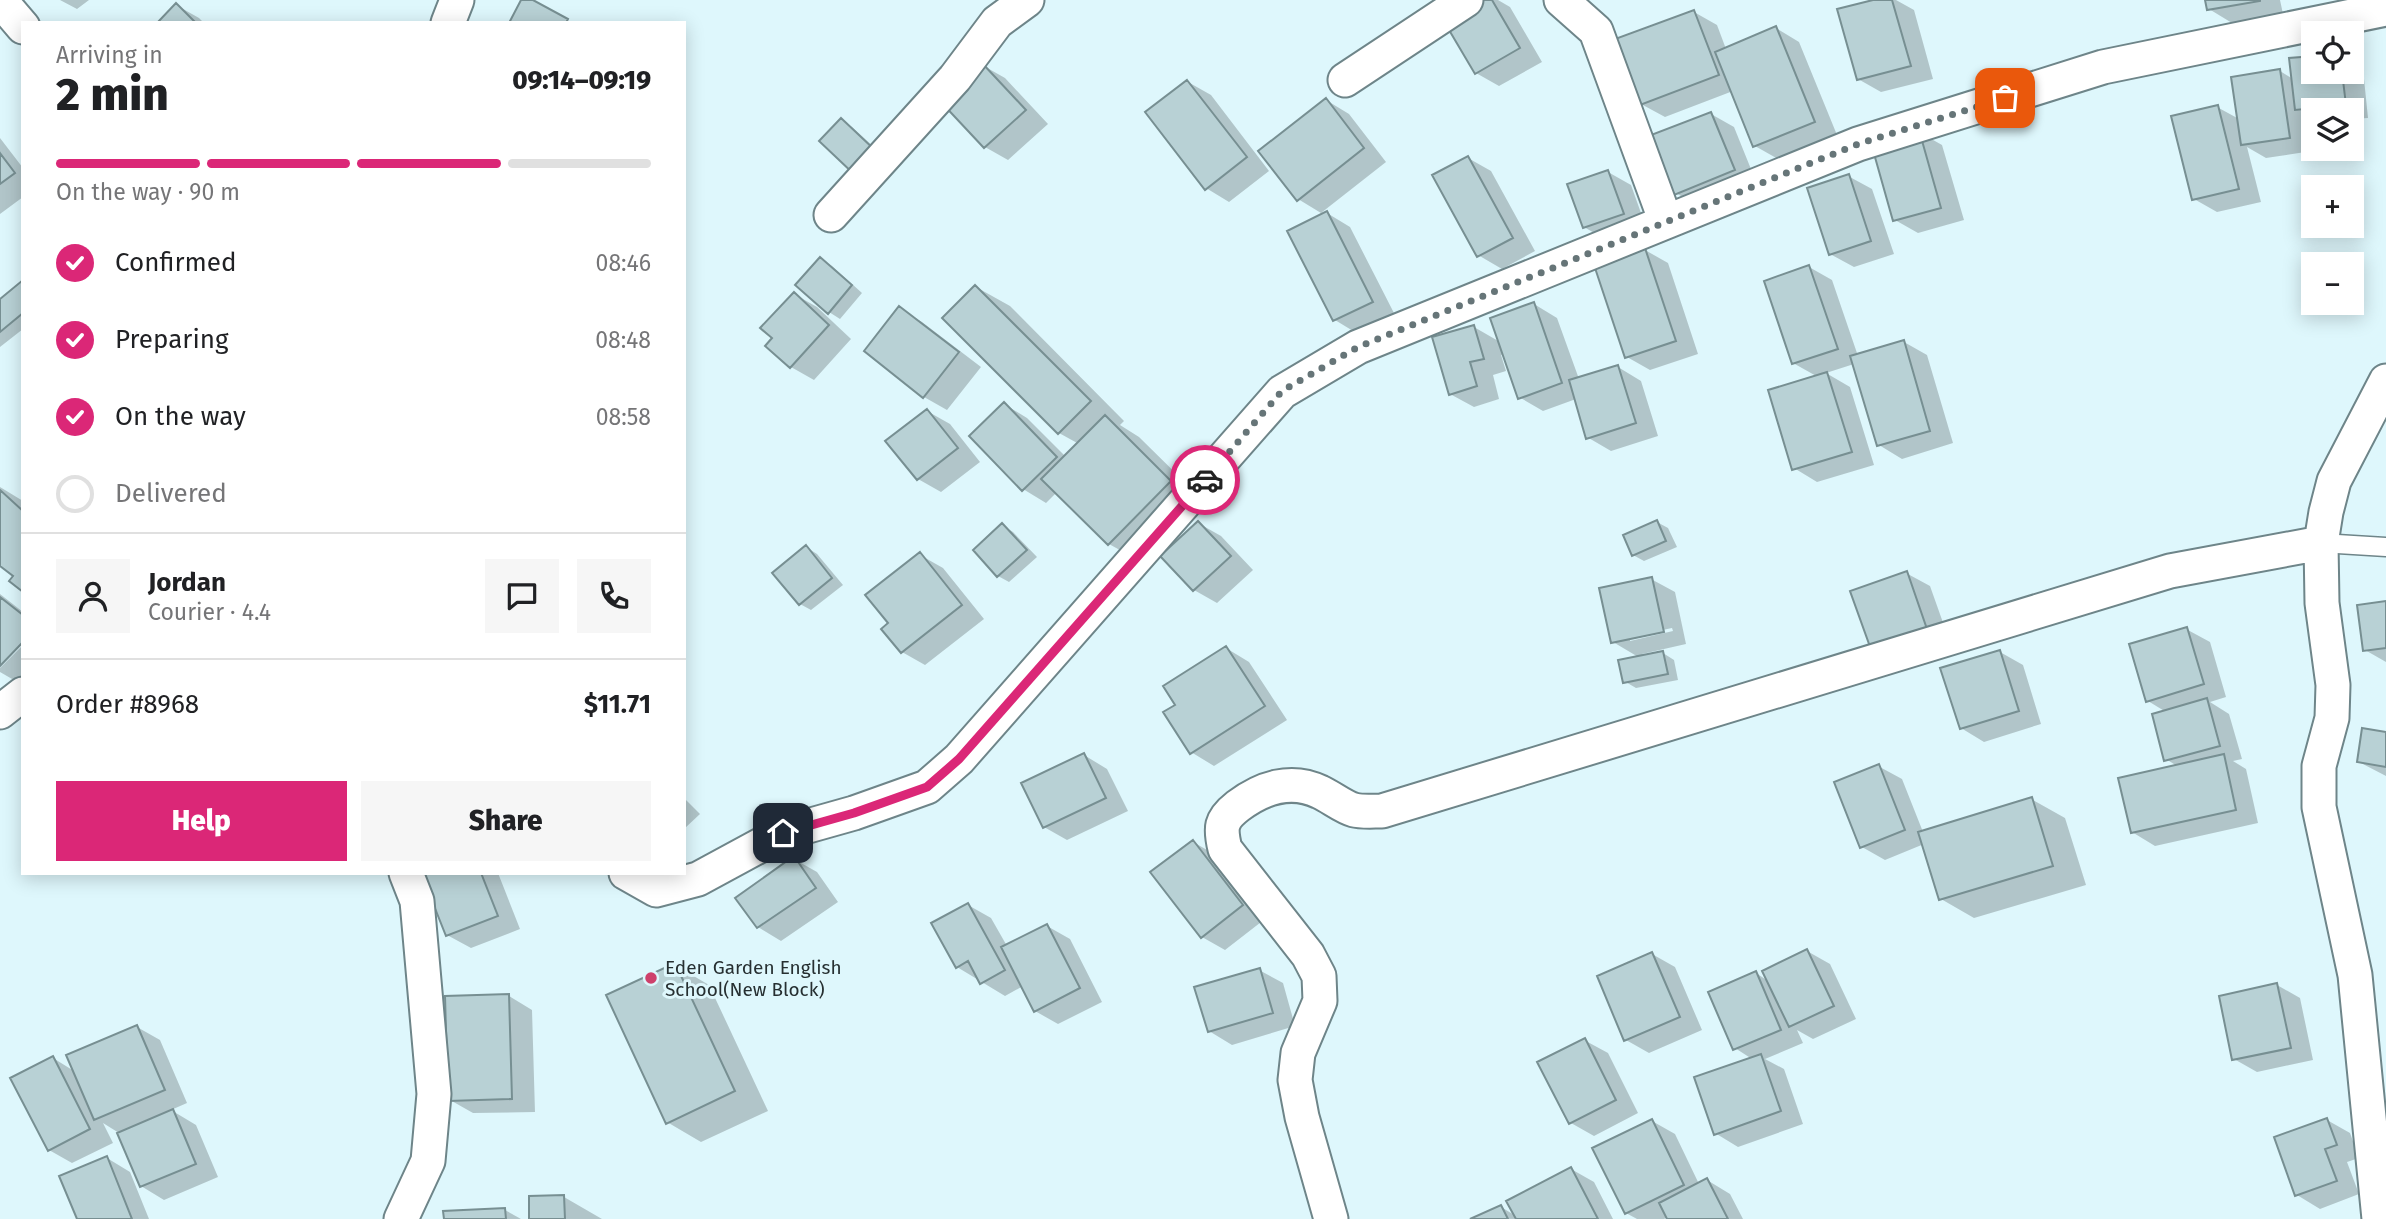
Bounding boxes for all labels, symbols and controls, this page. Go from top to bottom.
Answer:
map controls [2301,21,2364,315]
button: locate [2301,21,2364,84]
text: Arriving in [56,41,163,69]
text: 09:14–09:19 [512,65,651,96]
text: 2 min [56,67,169,122]
pin [1975,68,2035,128]
icon: bag [1986,79,2024,117]
button: layers [2301,98,2364,161]
button: + [2301,175,2364,238]
text: On the way · 90 m [56,178,240,206]
icon: check [56,244,94,282]
text: Confirmed [115,247,236,278]
text: 08:46 [596,249,651,277]
button: − [2301,252,2364,315]
icon: check [56,321,94,359]
text: Preparing [115,324,228,355]
text: 08:48 [595,326,651,354]
icon: check [56,398,94,436]
text: On the way [115,401,246,432]
text: 08:58 [596,403,651,431]
courier [1170,445,1240,515]
icon: car [1186,461,1224,499]
text: Delivered [115,478,227,509]
button: person [56,559,130,633]
button: chat [485,559,559,633]
button: phone [577,559,651,633]
text: Jordan [148,567,226,598]
text: Courier · 4.4 [148,598,271,626]
text: Order #8968 [56,689,199,720]
text: $11.71 [584,689,651,720]
button: Help [56,781,347,861]
button: Share [361,781,651,861]
pin [753,803,813,863]
icon: home [764,814,802,852]
place label: Eden Garden English School(New Block) [665,956,842,1001]
marker: Eden Garden English School(New Block) [643,970,659,986]

